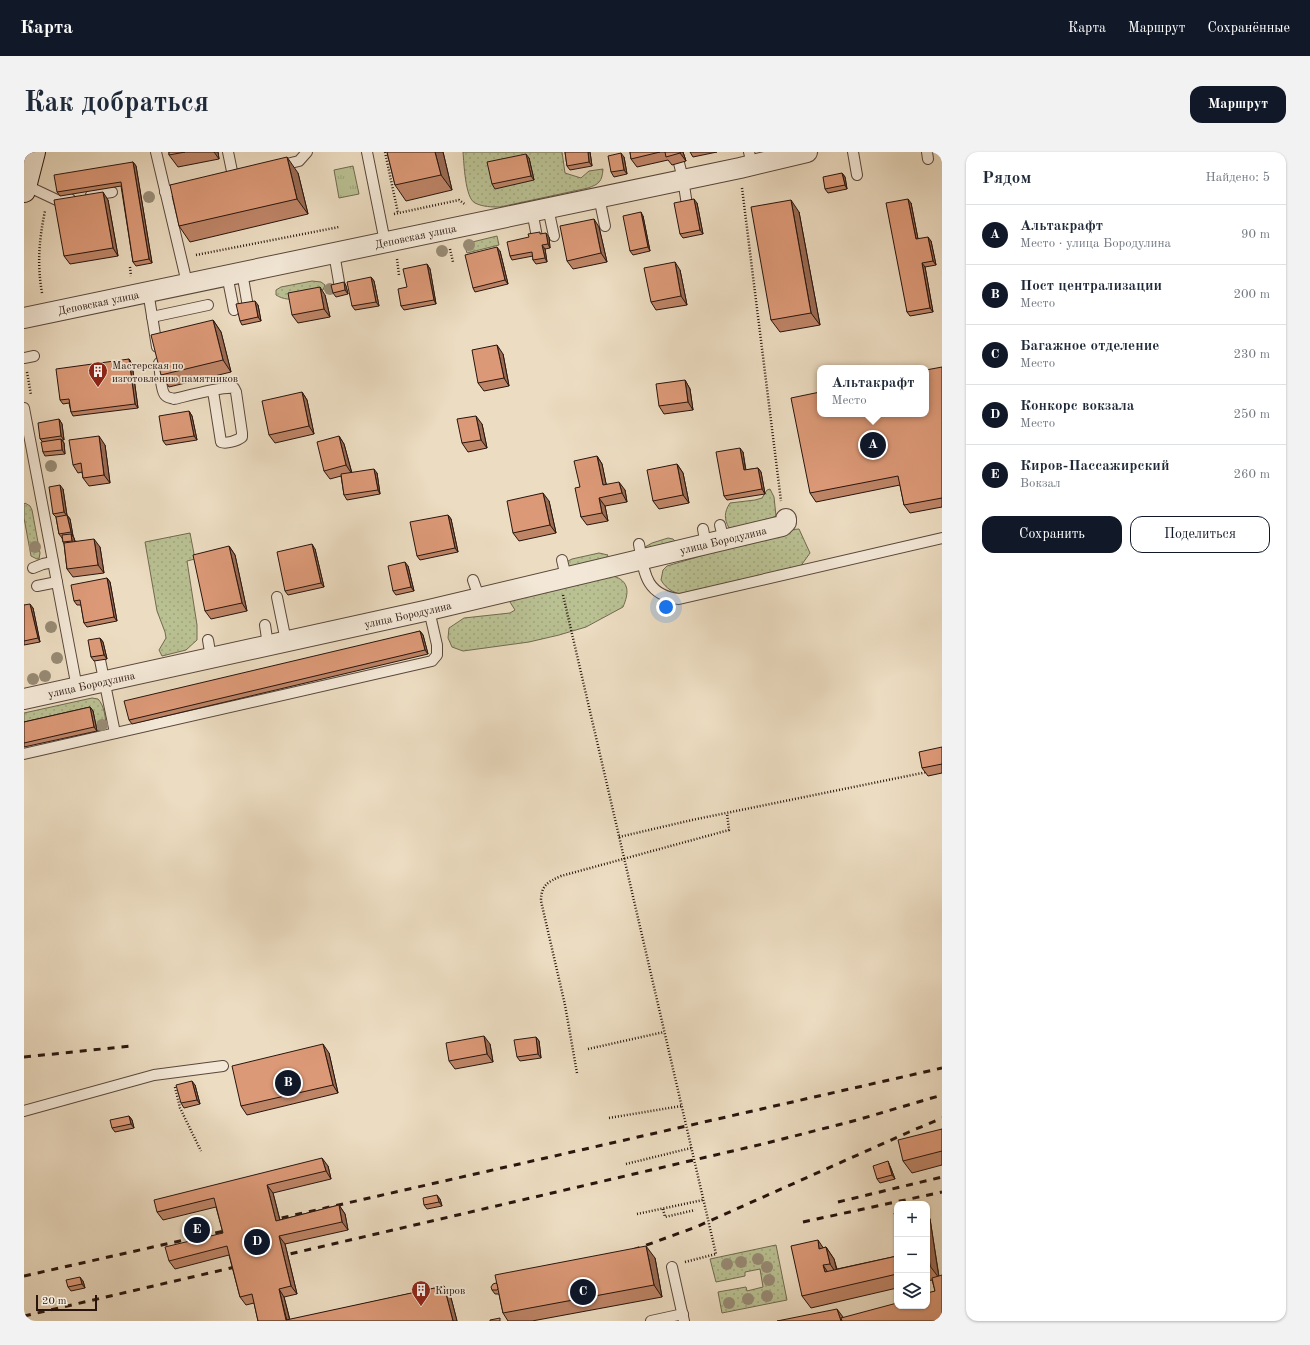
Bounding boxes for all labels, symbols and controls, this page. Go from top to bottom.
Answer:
text: Карта [20,19,73,38]
text: Карта [1068,21,1106,35]
text: Маршрут [1128,21,1185,35]
text: Сохранённые [1207,21,1290,35]
button: Маршрут [1190,86,1286,123]
text: Как добраться [24,90,209,118]
text: Рядом [982,170,1031,187]
text: Найдено: 5 [1206,171,1270,184]
text: Альтакрафт [1020,219,1103,234]
street label: Деповская улица [374,223,458,251]
text: A [990,228,1000,241]
text: 90 m [1241,228,1270,241]
text: Место · улица Бородулина [1020,237,1171,250]
text: Пост централизации [1020,279,1162,294]
text: B [990,288,1000,301]
text: 200 m [1233,288,1270,301]
street label: Деповская улица [57,290,141,318]
text: Место [1020,297,1055,310]
text: Багажное отделение [1020,339,1159,354]
text: C [991,348,999,361]
text: 230 m [1233,348,1270,361]
text: Место [1020,357,1055,370]
building icon: Мастерская по изготовлению памятников [87,360,109,388]
place label: Мастерская по изготовлению памятников [112,361,238,385]
popup [817,365,929,417]
text: Альтакрафт [832,376,914,391]
text: Место [832,394,867,407]
text: Конкорс вокзала [1020,399,1134,414]
text: D [990,408,1000,421]
text: 250 m [1233,408,1270,421]
text: Место [1020,417,1055,430]
pin: A [860,430,886,460]
text: Киров-Пассажирский [1020,459,1169,474]
text: E [991,468,999,481]
text: 260 m [1233,468,1270,481]
text: Вокзал [1020,477,1061,490]
button: Сохранить [982,516,1122,553]
button: Поделиться [1130,516,1270,553]
street label: улица Бородулина [679,526,769,557]
your location [656,597,676,617]
street label: улица Бородулина [364,601,453,631]
street label: улица Бородулина [47,671,137,701]
pin: B [275,1068,301,1098]
map controls [894,1201,930,1309]
button: + [894,1201,930,1237]
pin: E [184,1215,210,1245]
pin: D [244,1227,270,1257]
button: − [894,1237,930,1273]
button: layers [894,1273,930,1309]
pin: C [570,1277,596,1307]
building icon: Киров [410,1279,432,1307]
place label: Киров [435,1286,465,1297]
scale bar [36,1293,97,1312]
text: 20 m [42,1296,67,1307]

